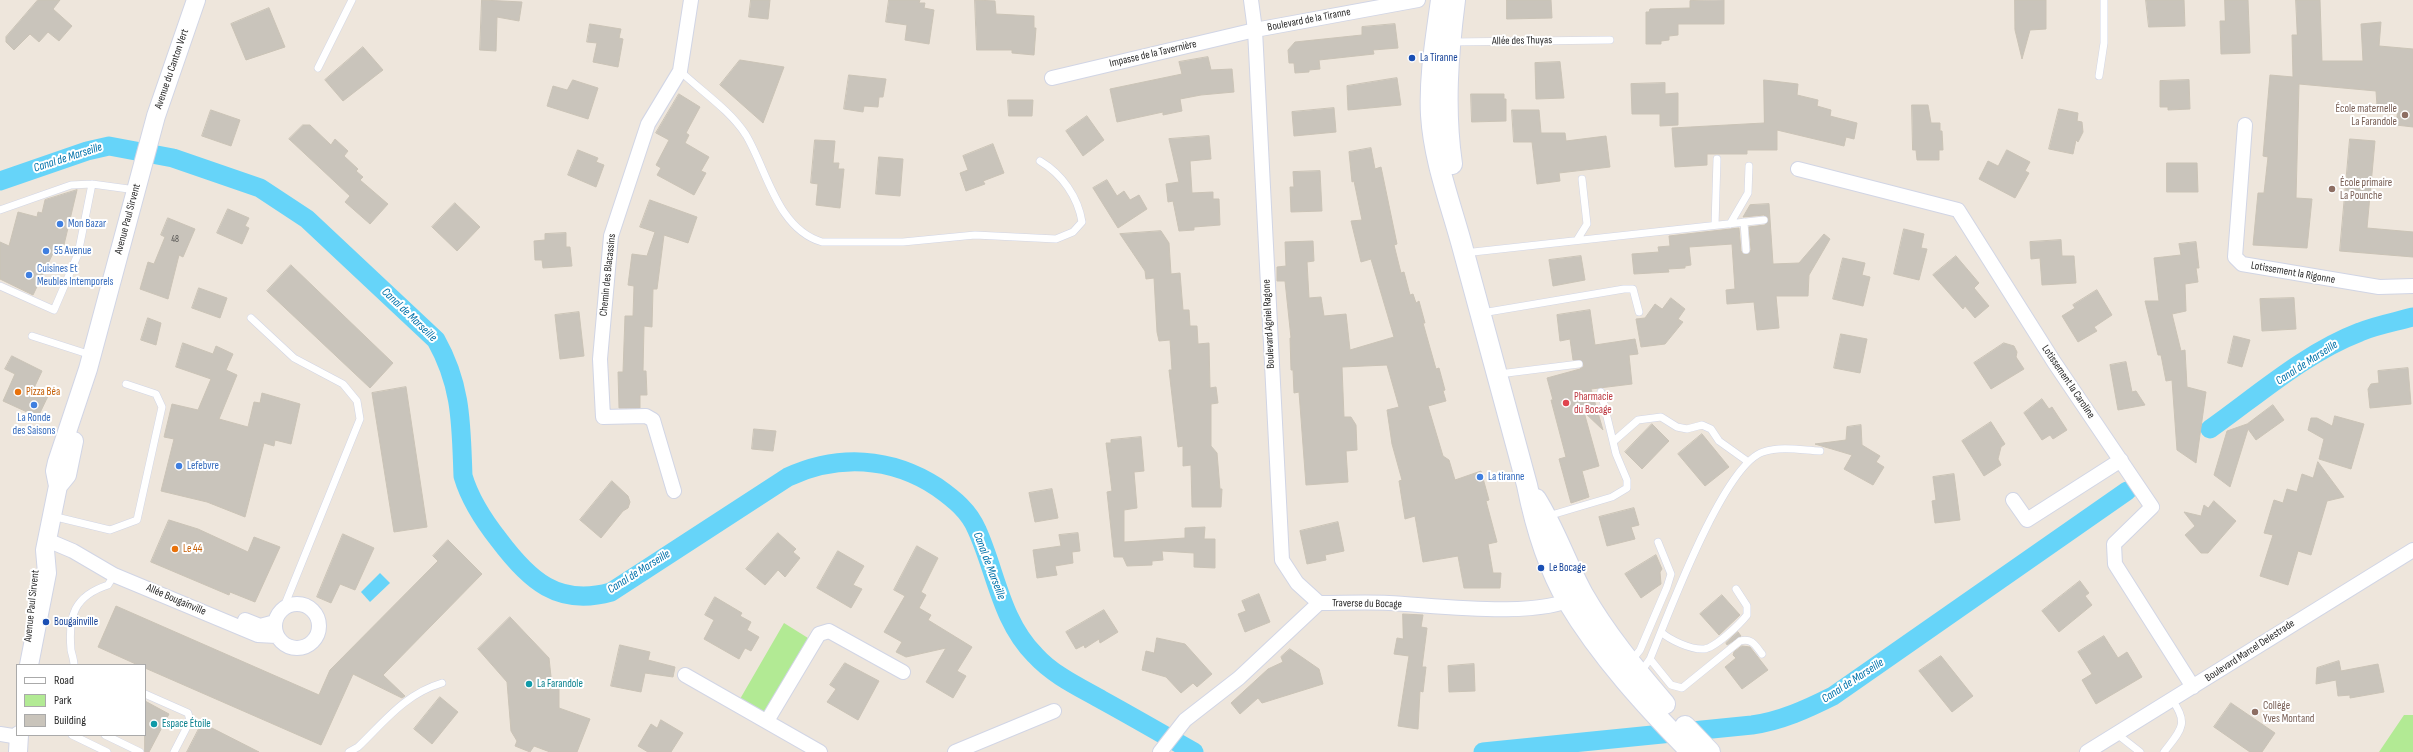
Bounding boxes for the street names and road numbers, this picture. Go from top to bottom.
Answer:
street label: Boulevard de la Tiranne [1266,5,1352,35]
street label: Avenue du Canton Vert [152,27,192,111]
street label: Allée des Thuyas [1492,34,1552,48]
street label: Impasse de la Tavernière [1108,38,1198,70]
street label: Avenue Paul Sirvent [112,182,144,256]
street label: Chemin des Blacassins [597,233,619,317]
street label: Lotissement la Rigonne [2250,259,2336,287]
street label: Boulevard Agniel Ragone [1260,279,1278,369]
street label: Lotissement la Caroline [2039,343,2097,421]
street label: Avenue Paul Sirvent [22,569,42,643]
street label: Allée Bougainville [144,581,208,619]
street label: Traverse du Bocage [1332,597,1402,611]
street label: Boulevard Marcel Delestrade [2203,617,2297,685]

